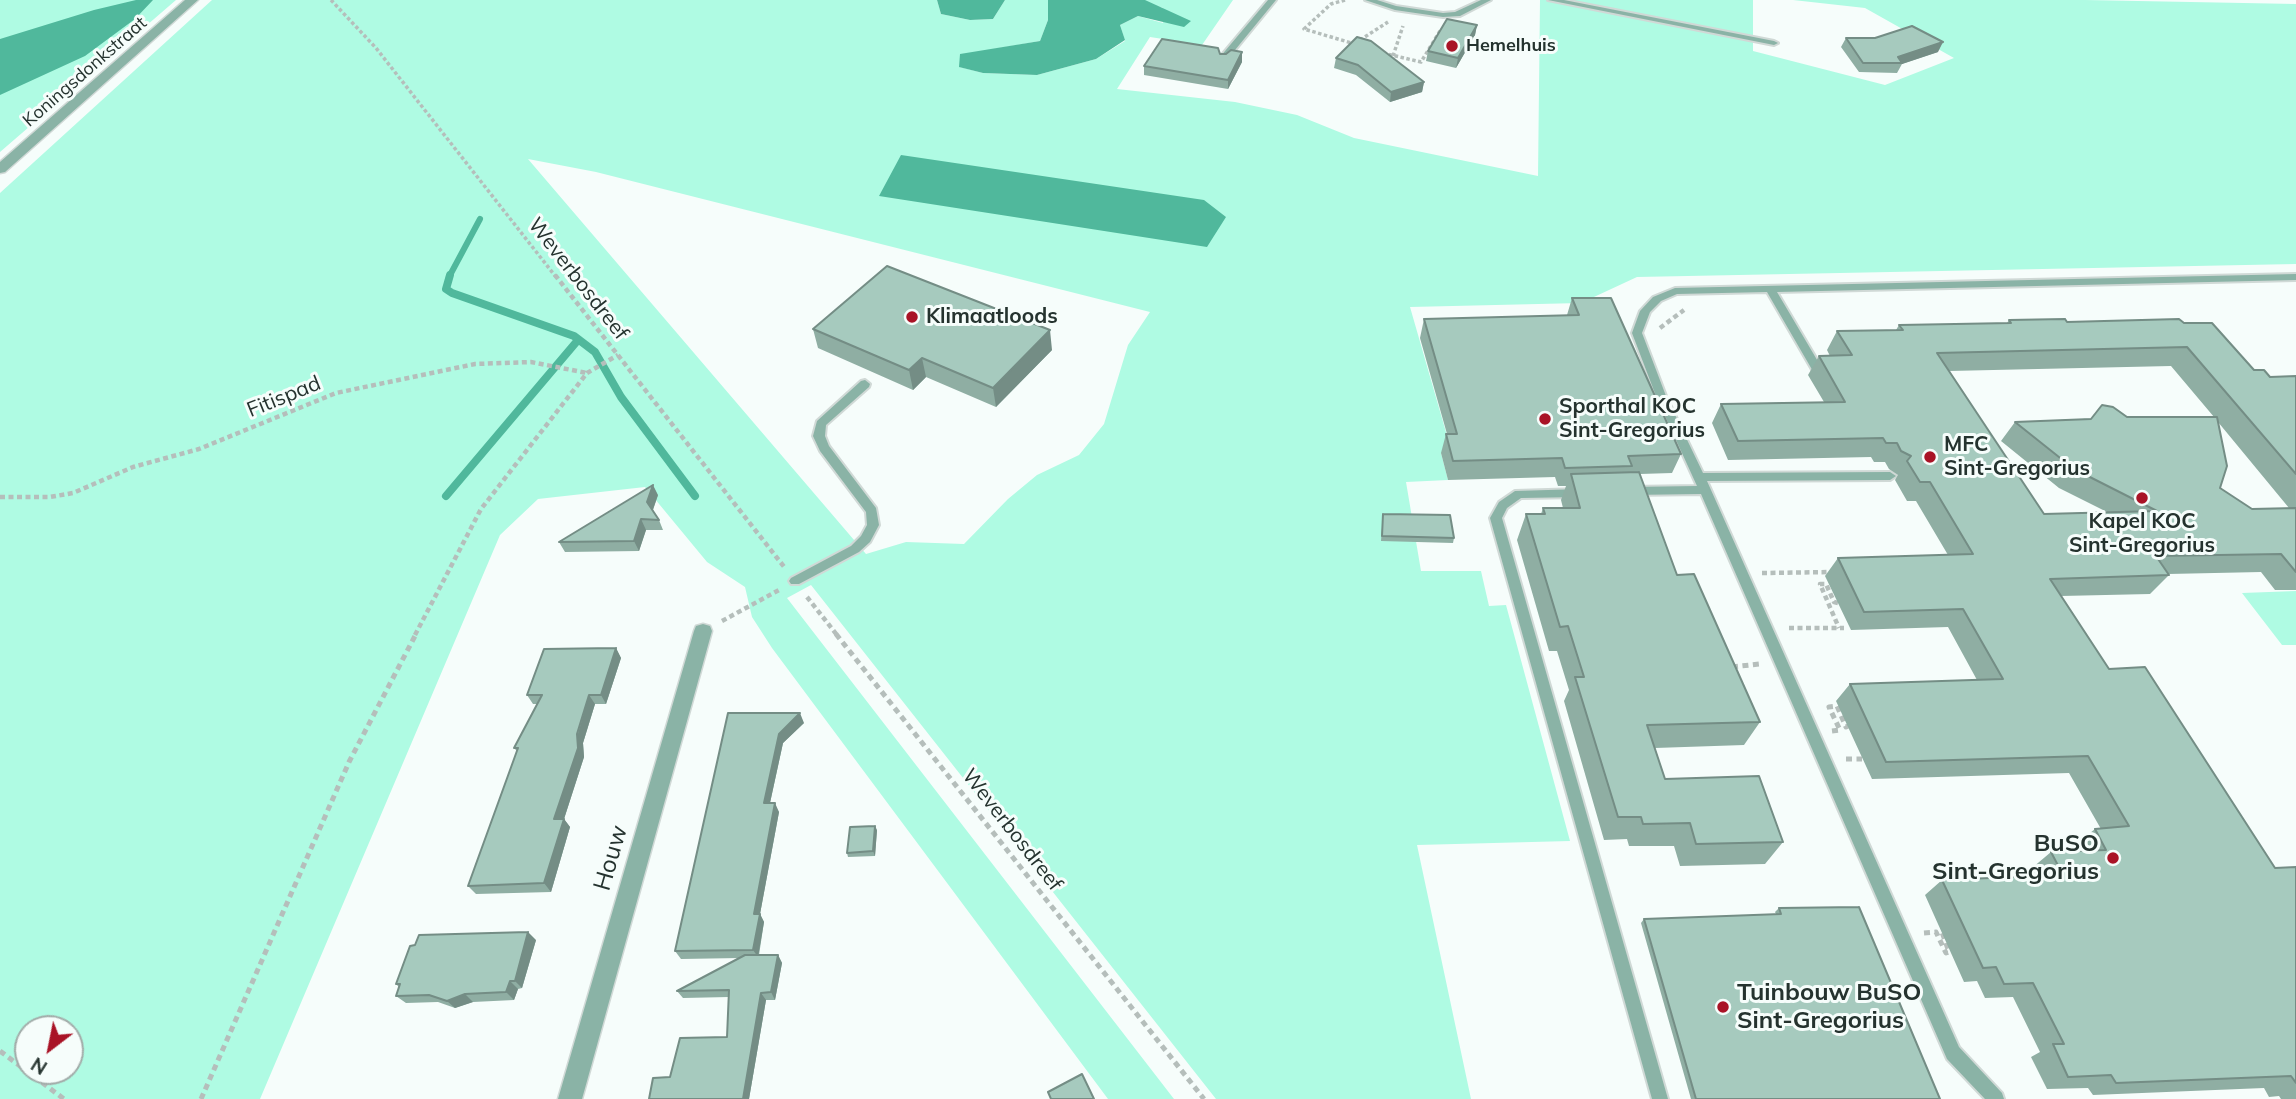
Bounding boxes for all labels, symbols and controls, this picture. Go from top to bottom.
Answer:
street label: Koningsdonkstraat [19,12,151,132]
place label: Hemelhuis [1466,35,1556,57]
marker: Hemelhuis [1444,38,1460,54]
street label: Weverbosdreef [522,213,634,345]
place label: Klimaatloods [926,304,1058,330]
marker: Klimaatloods [904,309,920,325]
street label: Fitispad [243,371,325,423]
place label: Sporthal KOC Sint-Gregorius [1559,394,1705,444]
marker: Sporthal KOC Sint-Gregorius [1537,411,1553,427]
place label: MFC Sint-Gregorius [1944,432,2090,482]
marker: MFC Sint-Gregorius [1922,449,1938,465]
marker: Kapel KOC Sint-Gregorius [2134,490,2150,506]
place label: Kapel KOC Sint-Gregorius [2069,509,2215,559]
street label: Weverbosdreef [956,764,1068,896]
street label: Houw [588,822,634,894]
place label: BuSO Sint-Gregorius [1932,830,2099,886]
marker: BuSO Sint-Gregorius [2105,850,2121,866]
place label: Tuinbouw BuSO Sint-Gregorius [1737,979,1921,1035]
marker: Tuinbouw BuSO Sint-Gregorius [1715,999,1731,1015]
north arrow [14,1015,84,1085]
text: N [26,1052,51,1080]

